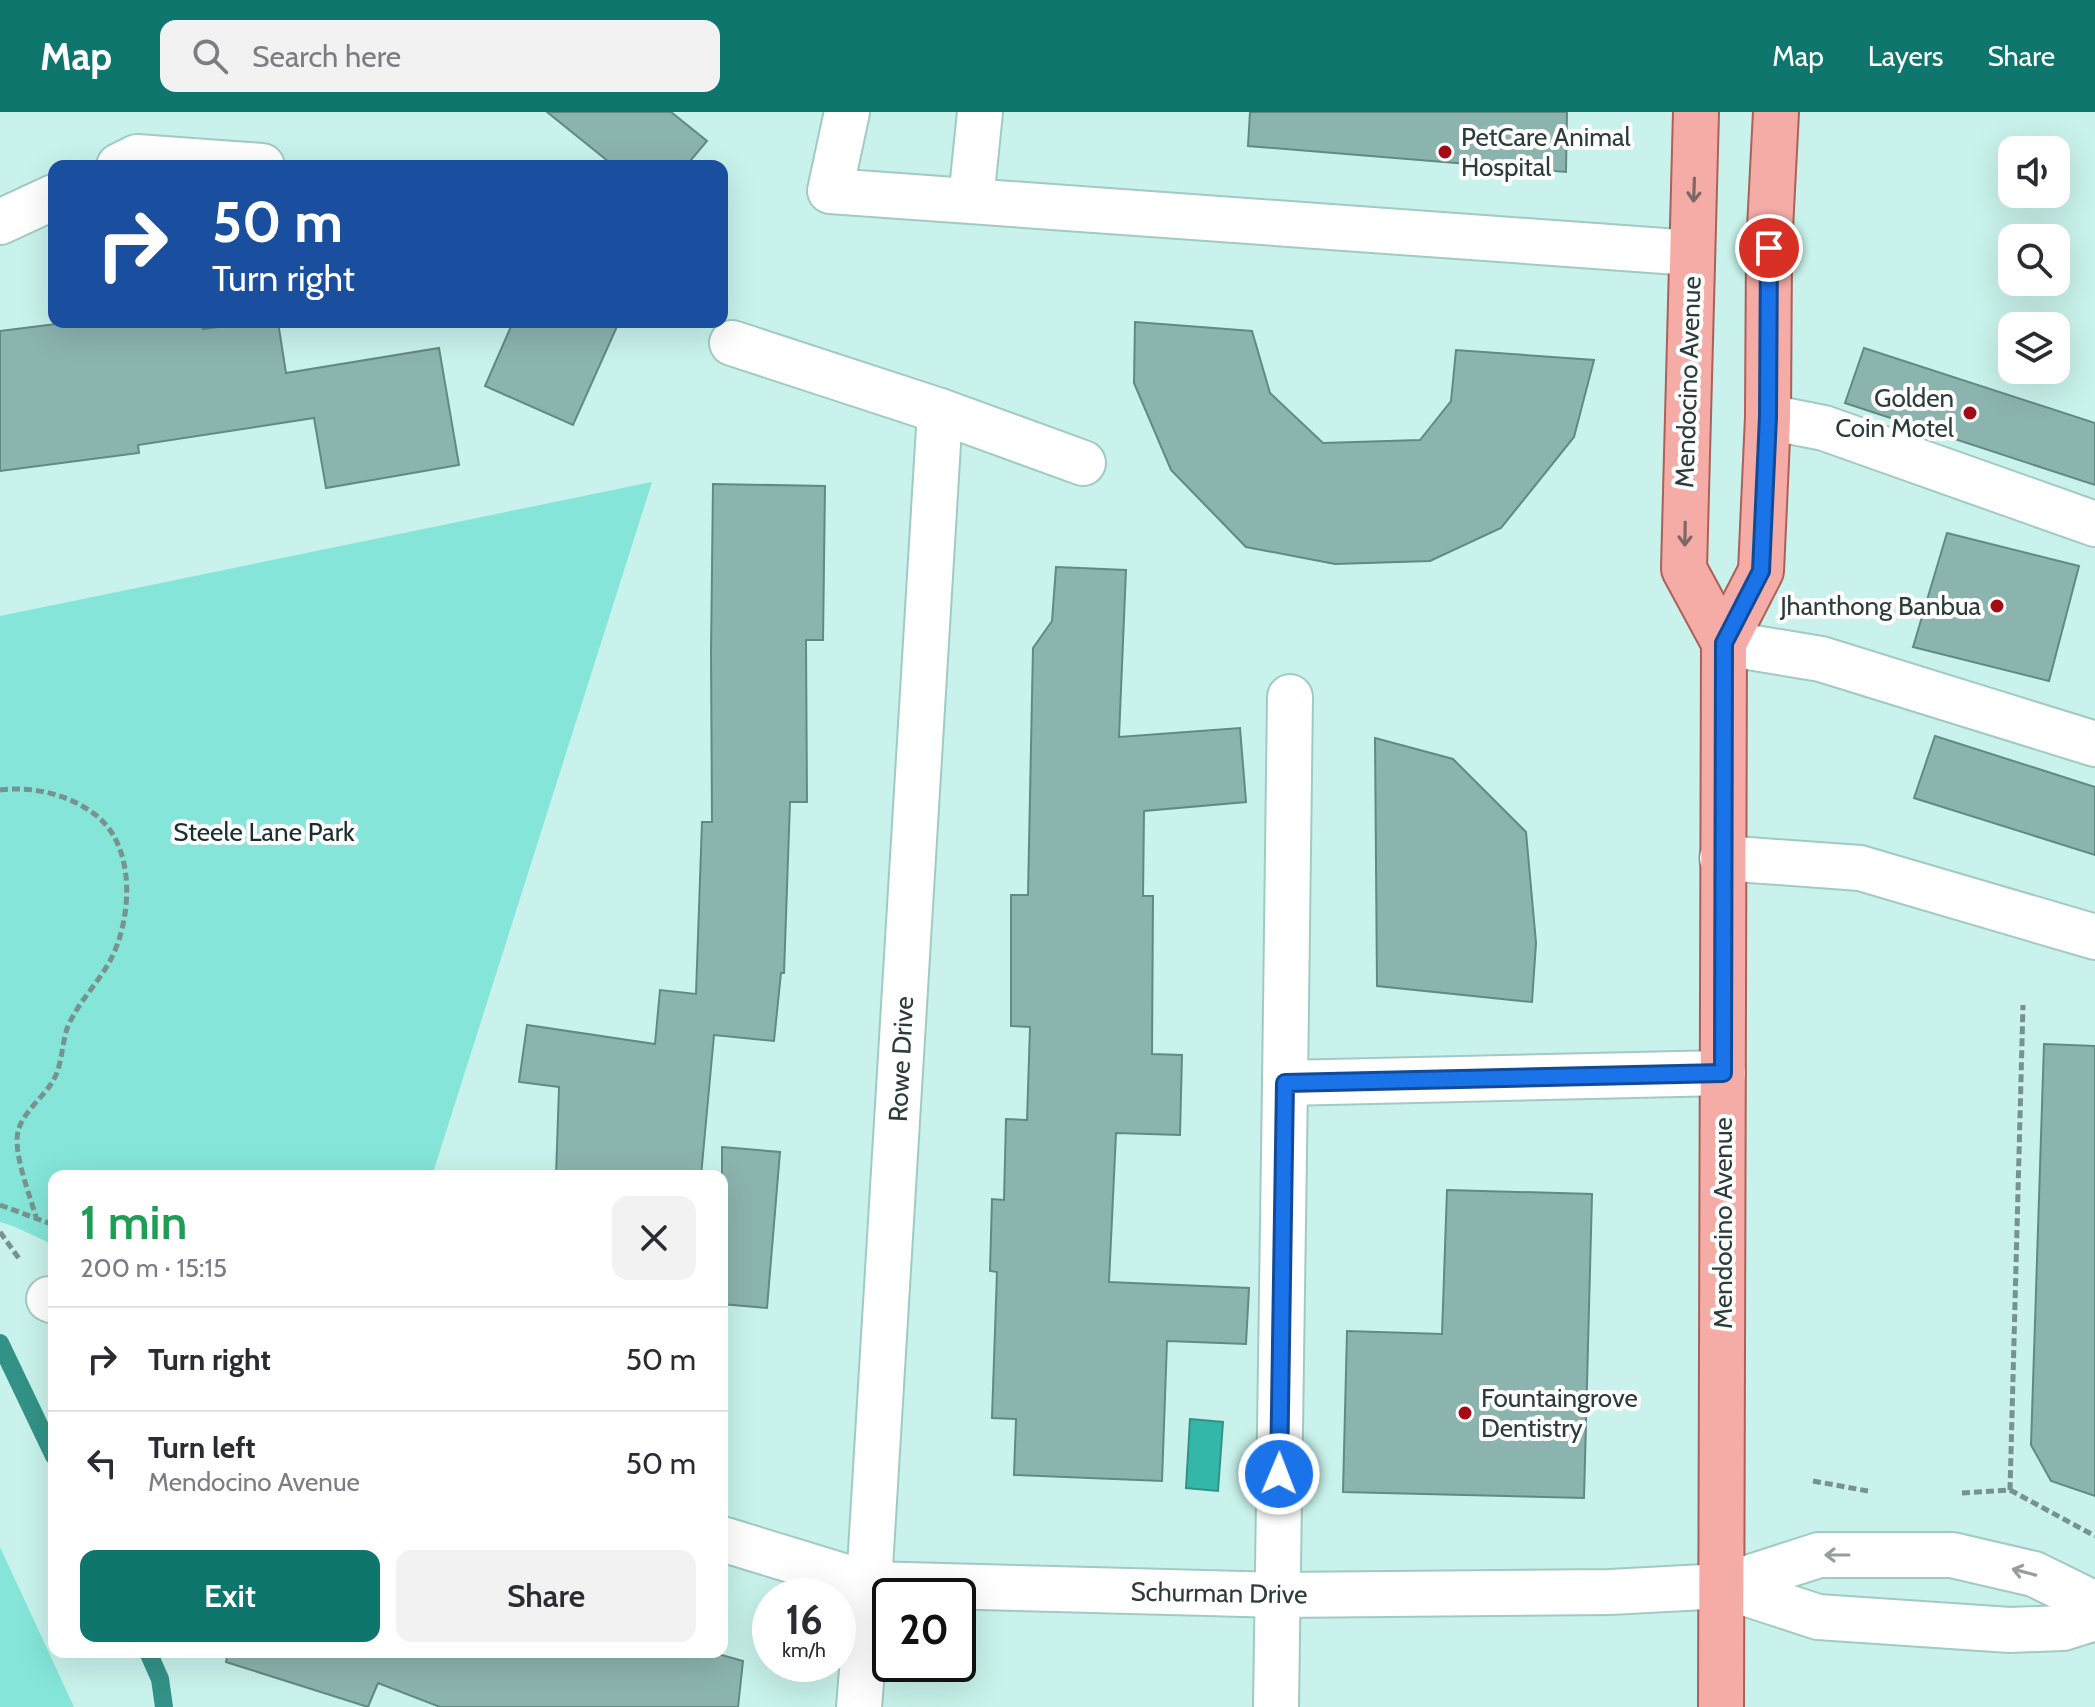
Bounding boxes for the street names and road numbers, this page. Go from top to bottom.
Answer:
street label: Mendocino Avenue [1668,276,1708,488]
street label: Rowe Drive [882,995,920,1123]
street label: Mendocino Avenue [1707,1117,1739,1329]
street label: Schurman Drive [1130,1575,1308,1611]

